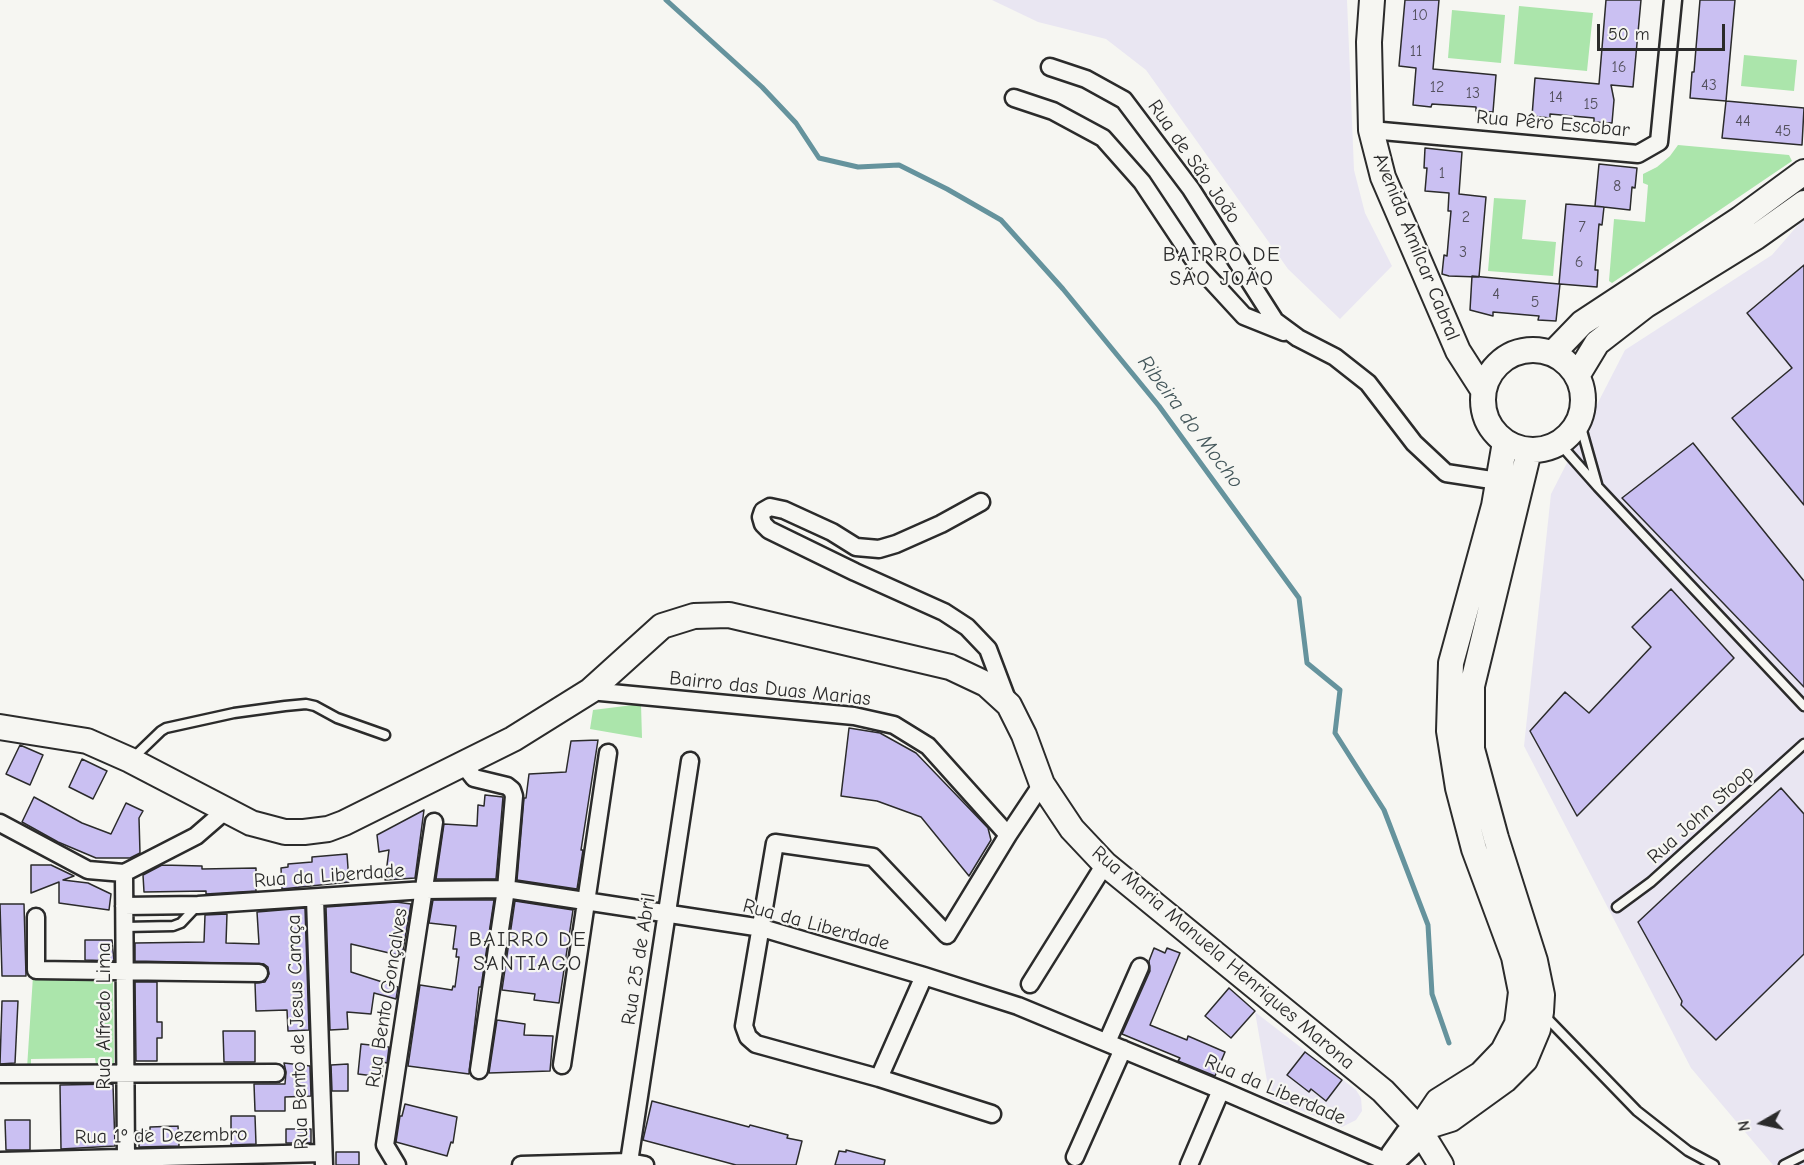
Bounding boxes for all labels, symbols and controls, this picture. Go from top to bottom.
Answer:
house number: 10 [1412,5,1428,25]
scale bar [1600,12,1728,50]
text: 50 m [1608,24,1650,45]
house number: 11 [1410,41,1422,61]
house number: 16 [1611,57,1627,77]
house number: 43 [1701,75,1717,95]
house number: 12 [1430,77,1444,97]
house number: 13 [1466,83,1480,103]
house number: 14 [1549,87,1563,107]
house number: 15 [1583,94,1599,114]
street label: Rua de São João [1142,95,1246,229]
street label: Rua Pêro Escobar [1475,105,1631,143]
house number: 44 [1735,111,1751,131]
house number: 45 [1775,121,1791,141]
street label: Avenida Amílcar Cabral [1367,150,1465,344]
house number: 1 [1439,163,1445,183]
house number: 8 [1613,176,1621,196]
house number: 2 [1462,207,1470,227]
house number: 7 [1578,217,1586,237]
district label: BAIRRO DE SÃO JOÃO [1163,242,1281,292]
house number: 3 [1459,242,1467,262]
house number: 6 [1575,252,1583,272]
house number: 4 [1492,284,1500,304]
house number: 5 [1531,292,1539,312]
water label: Ribeira do Mocho [1132,351,1248,493]
street label: Bairro das Duas Marias [668,666,872,712]
street label: Rua John Stoop [1643,761,1759,869]
street label: Rua Maria Manuela Henriques Marona [1087,841,1359,1075]
street label: Rua da Liberdade [253,859,405,893]
street label: Rua 25 de Abril [617,891,661,1027]
street label: Rua da Liberdade [740,894,892,956]
street label: Rua Bento Gonçalves [361,906,413,1090]
street label: Rua Bento de Jesus Caraça [282,914,314,1150]
district label: BAIRRO DE SANTIAGO [469,927,587,977]
street label: Rua Alfredo Lima [92,942,116,1090]
street label: Rua da Liberdade [1201,1049,1349,1131]
north arrow [1732,1093,1792,1153]
text: N [1735,1119,1754,1132]
street label: Rua 1º de Dezembro [74,1122,248,1150]

